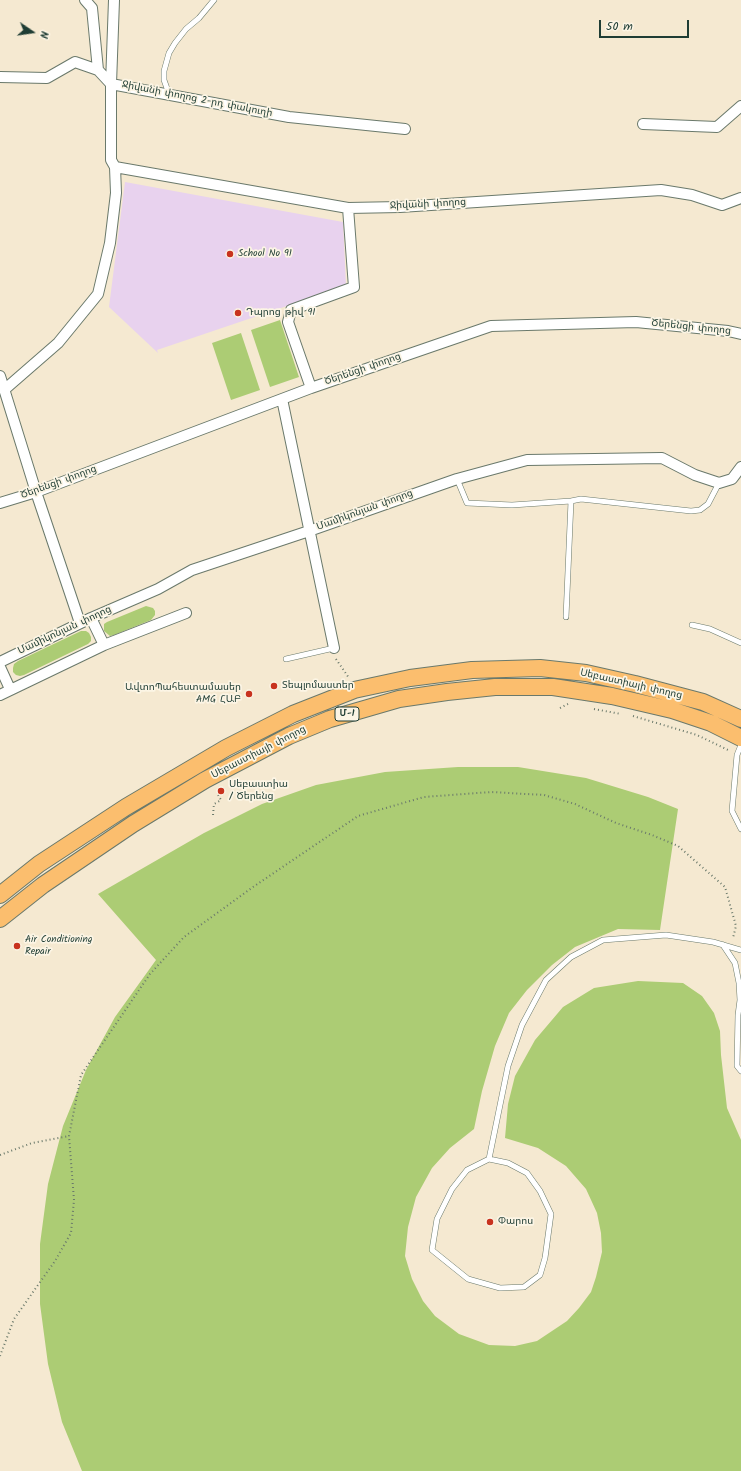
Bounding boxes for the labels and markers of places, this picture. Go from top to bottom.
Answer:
place label: School No 91 [238,248,292,260]
marker: School No 91 [225,249,235,259]
place label: Դպրոց թիվ 91 [246,307,315,319]
marker: Դպրոց թիվ 91 [233,308,243,318]
place label: Տեպլոմաստեր [282,680,354,692]
marker: Տեպլոմաստեր [269,681,279,691]
place label: ԱվտոՊահեստամասեր AMG ՀԱԲ [125,682,241,706]
marker: ԱվտոՊահեստամասեր AMG ՀԱԲ [244,689,254,699]
place label: Սեբաստիա / Ծերենց [229,779,288,802]
marker: Սեբաստիա / Ծերենց [216,786,226,796]
place label: Air Conditioning Repair [25,934,93,958]
marker: Air Conditioning Repair [12,941,22,951]
place label: Փարոս [498,1216,533,1228]
marker: Փարոս [485,1217,495,1227]

